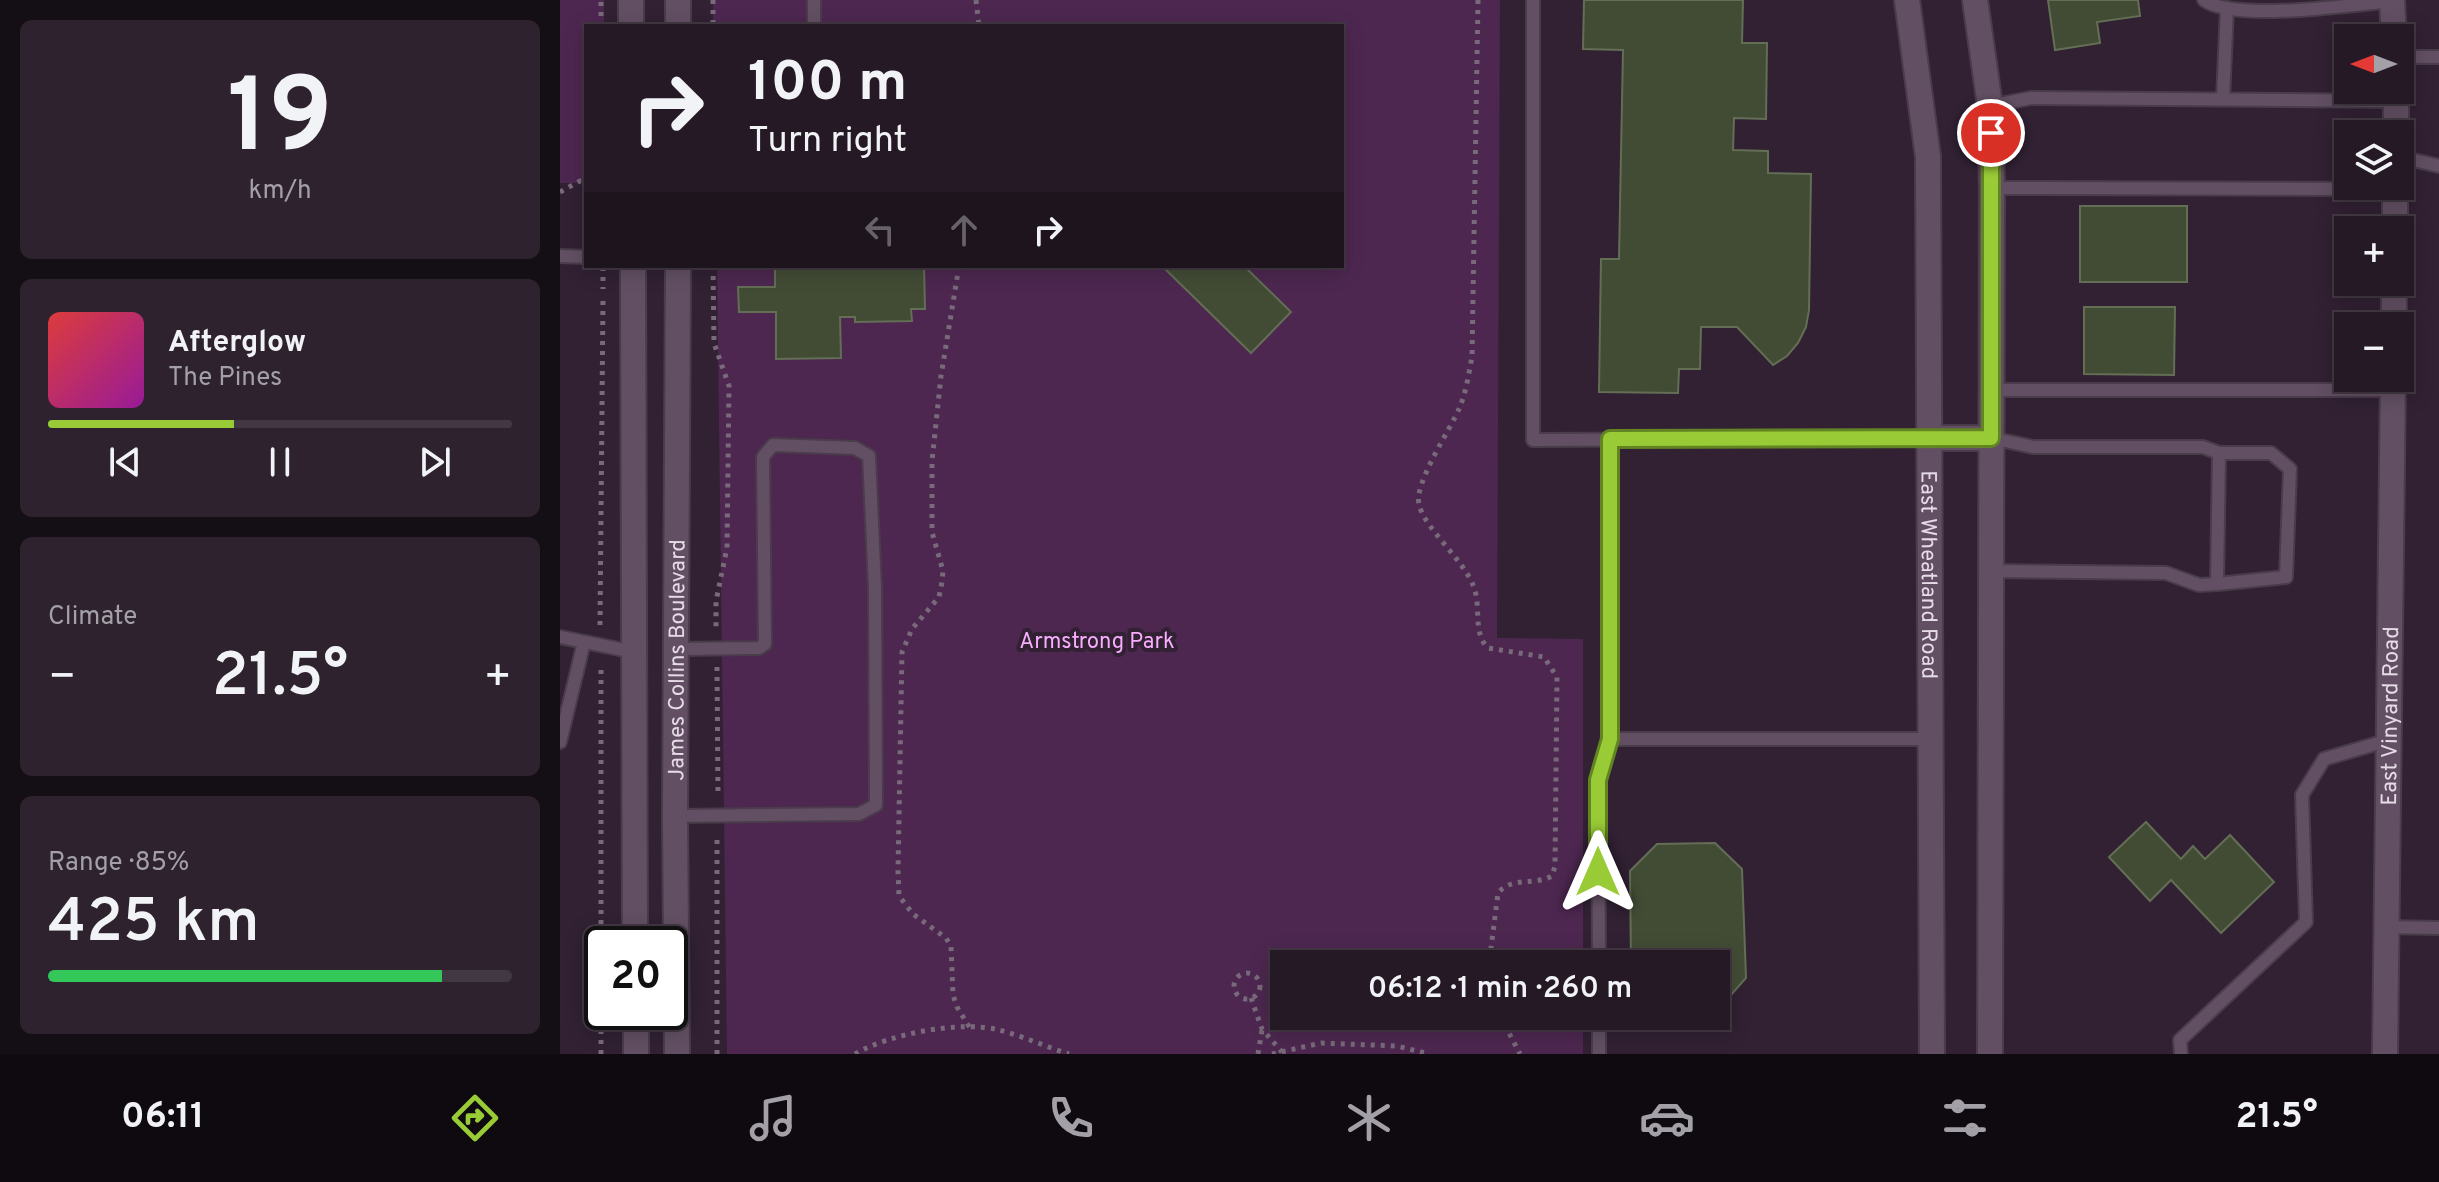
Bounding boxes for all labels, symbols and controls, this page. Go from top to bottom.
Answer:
north arrow [2334,24,2414,104]
map controls [2334,24,2414,392]
text: 100 m [748,50,907,120]
icon: right [616,56,720,160]
text: 19 [227,57,333,189]
pin [1957,99,2025,167]
icon: arrive [1969,111,2013,155]
text: Turn right [748,119,907,165]
button: layers [2334,120,2414,200]
text: km/h [248,175,312,208]
icon: left [858,208,902,252]
icon: ahead [942,208,986,252]
icon: right [1026,208,1070,252]
button: + [2334,216,2414,296]
button: − [2334,312,2414,392]
text: Afterglow [168,325,306,362]
text: The Pines [168,362,282,395]
icon: previous [103,440,147,484]
icon: pause [258,440,302,484]
icon: next [413,440,457,484]
street label: East Wheatland Road [1913,470,1941,679]
street label: James Collins Boulevard [664,539,693,781]
text: Climate [48,601,137,634]
street label: East Vinyard Road [2377,626,2406,806]
park label: Armstrong Park [1019,629,1175,656]
text: 21.5° [212,641,348,717]
text: − [48,651,76,707]
text: + [484,651,512,707]
position arrow [1556,830,1640,914]
text: Range · 85% [48,847,189,880]
text: 425 km [48,887,260,963]
speed limit sign: 20 [584,926,688,1030]
text: 06:12 · 1 min · 260 m [1368,971,1632,1008]
icon: directions [447,1090,503,1146]
icon: music [745,1090,801,1146]
icon: phone [1043,1090,1099,1146]
icon: climate [1341,1090,1397,1146]
icon: car [1639,1090,1695,1146]
icon: filters [1937,1090,1993,1146]
text: 06:11 [121,1095,204,1141]
text: 21.5° [2236,1095,2318,1141]

